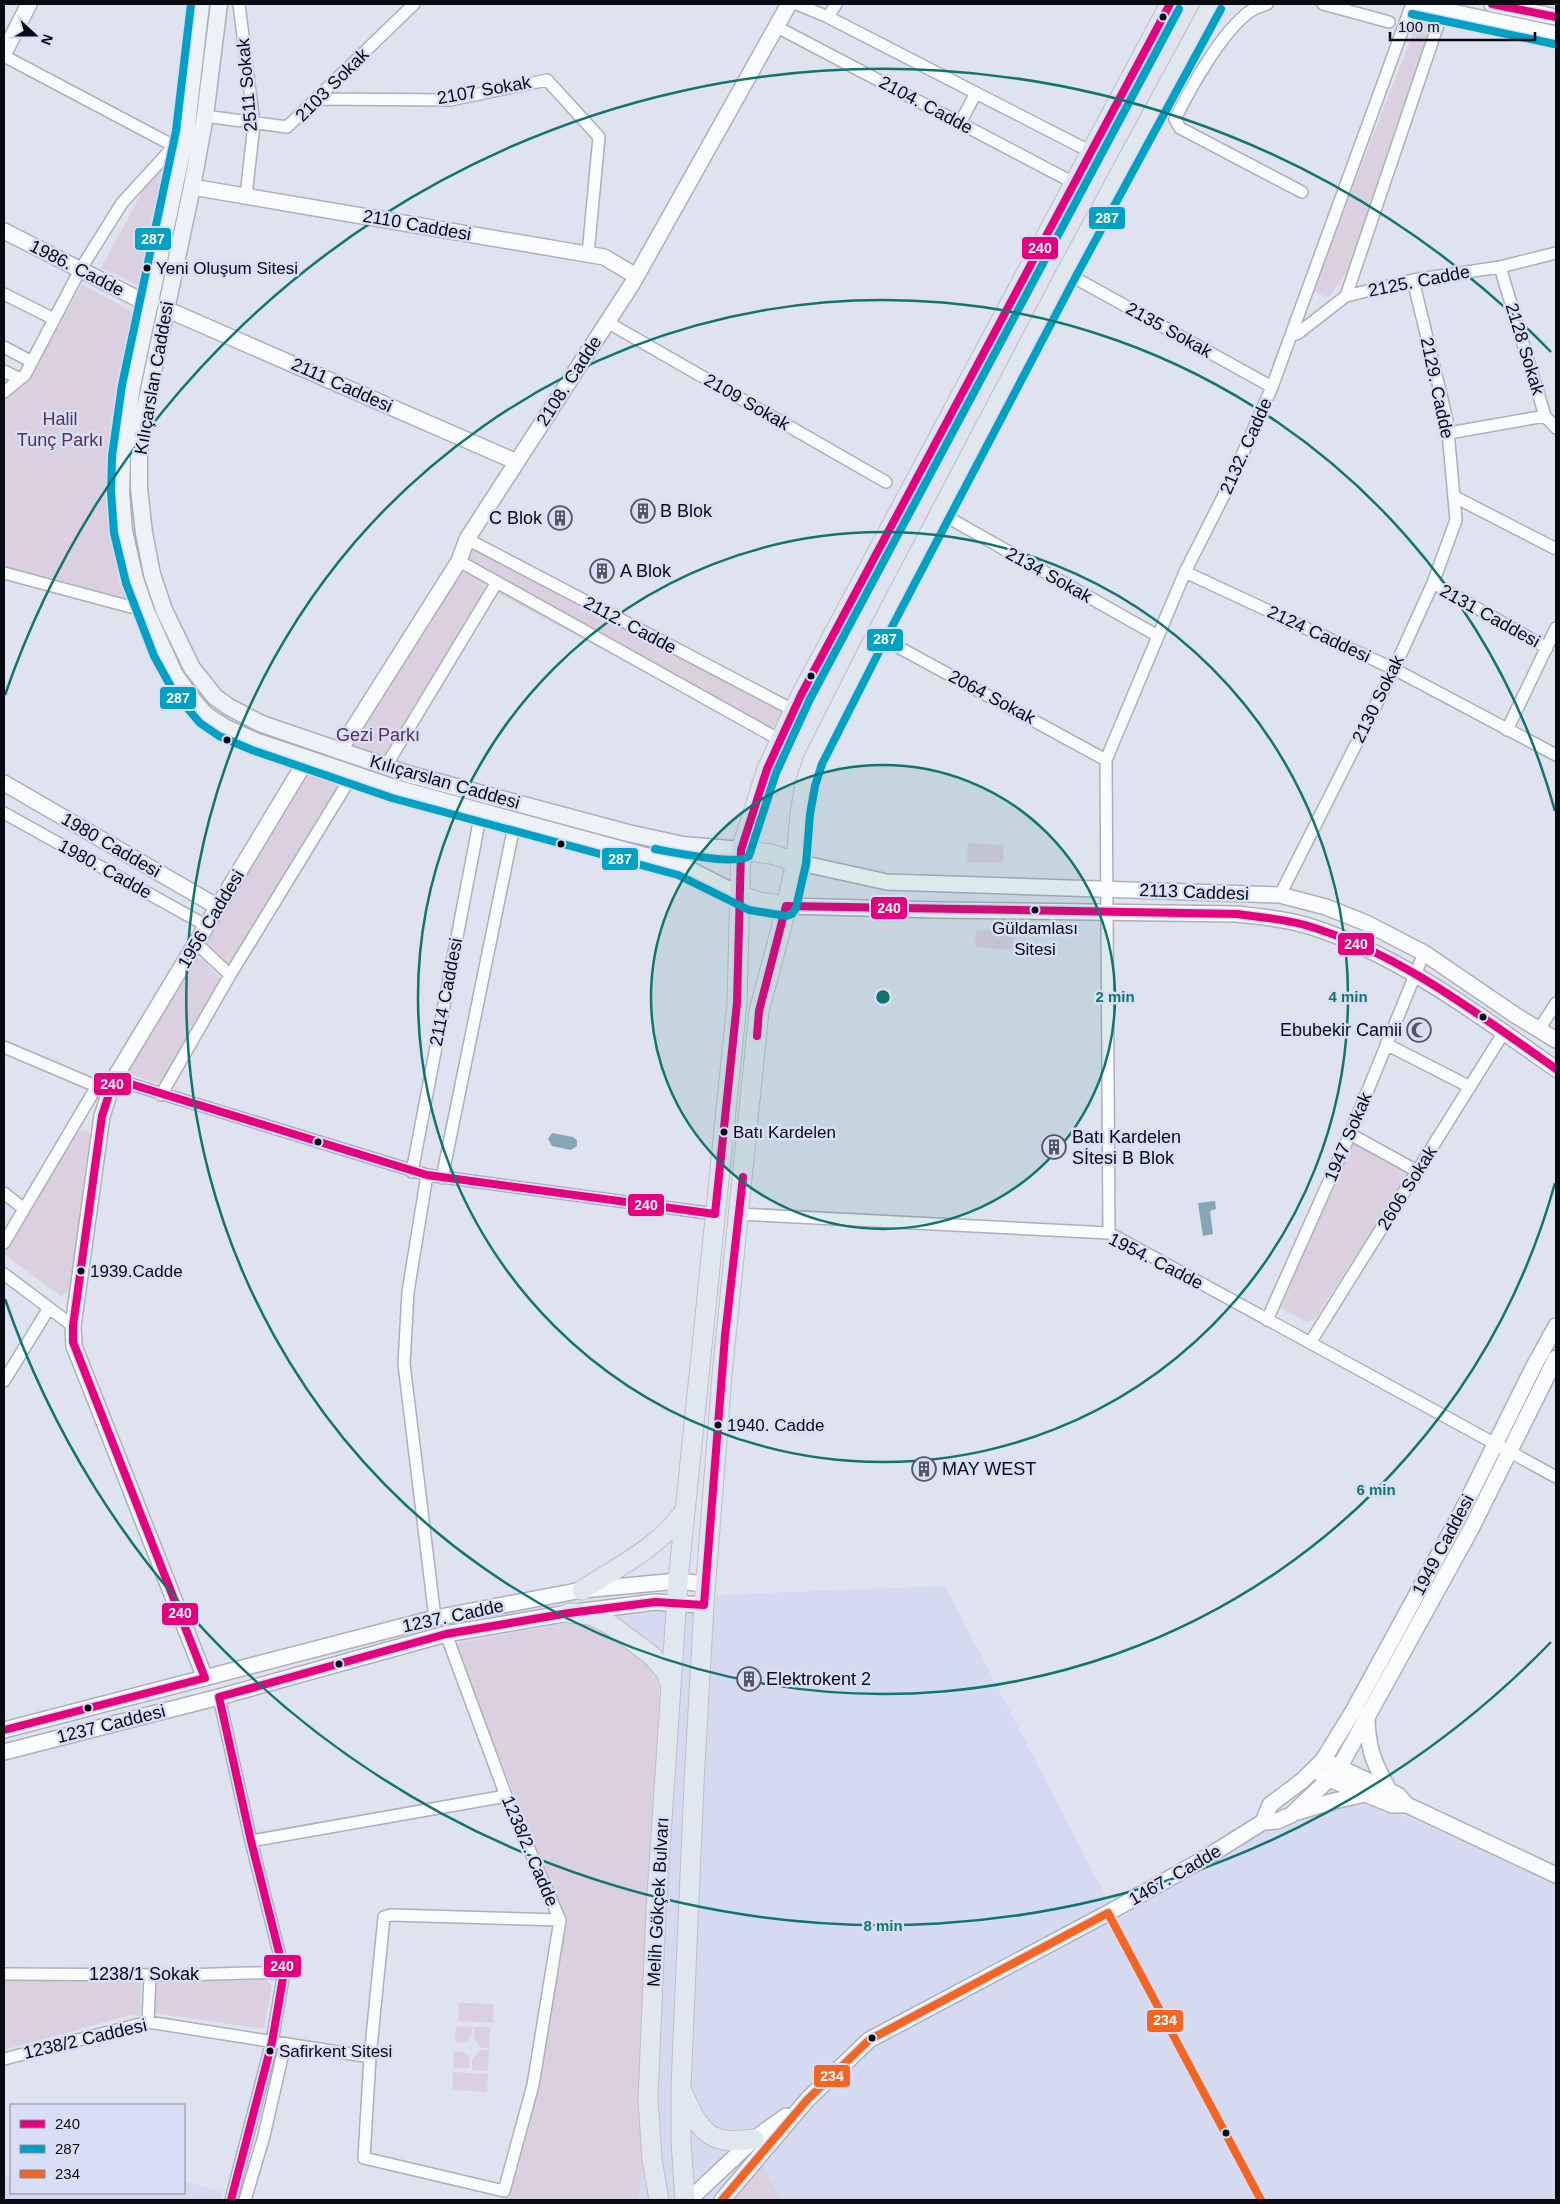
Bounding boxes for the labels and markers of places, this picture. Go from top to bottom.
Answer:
unlabelled marker [1158,12,1168,22]
place label: Yeni Oluşum Sitesi [156,259,298,278]
marker: Yeni Oluşum Sitesi [142,263,152,273]
building icon: B Blok [630,498,656,524]
place label: B Blok [660,501,713,521]
building icon: C Blok [547,505,573,531]
place label: C Blok [489,508,543,528]
building icon: A Blok [589,558,615,584]
place label: A Blok [620,561,672,581]
unlabelled marker [806,671,816,681]
unlabelled marker [222,735,232,745]
unlabelled marker [556,839,566,849]
marker: Güldamlası Sitesi [1030,905,1040,915]
place label: Güldamlası Sitesi [992,919,1078,959]
centre of rings [874,988,892,1006]
unlabelled marker [1478,1012,1488,1022]
mosque icon: Ebubekir Camii [1406,1017,1432,1043]
place label: Ebubekir Camii [1280,1020,1402,1040]
place label: Batı Kardelen [733,1123,836,1142]
marker: Batı Kardelen [719,1127,729,1137]
place label: Batı Kardelen Sİtesi B Blok [1072,1127,1181,1168]
building icon: Batı Kardelen Sİtesi B Blok [1041,1134,1067,1160]
unlabelled marker [313,1137,323,1147]
place label: 1939.Cadde [90,1262,183,1281]
marker: 1939.Cadde [76,1266,86,1276]
place label: 1940. Cadde [727,1416,824,1435]
marker: 1940. Cadde [713,1420,723,1430]
building icon: MAY WEST [911,1456,937,1482]
place label: MAY WEST [942,1459,1036,1479]
unlabelled marker [334,1659,344,1669]
building icon: Elektrokent 2 [736,1666,762,1692]
place label: Elektrokent 2 [766,1669,871,1689]
unlabelled marker [83,1703,93,1713]
unlabelled marker [867,2033,877,2043]
place label: Safirkent Sitesi [279,2042,392,2061]
marker: Safirkent Sitesi [265,2046,275,2056]
unlabelled marker [1221,2128,1231,2138]

